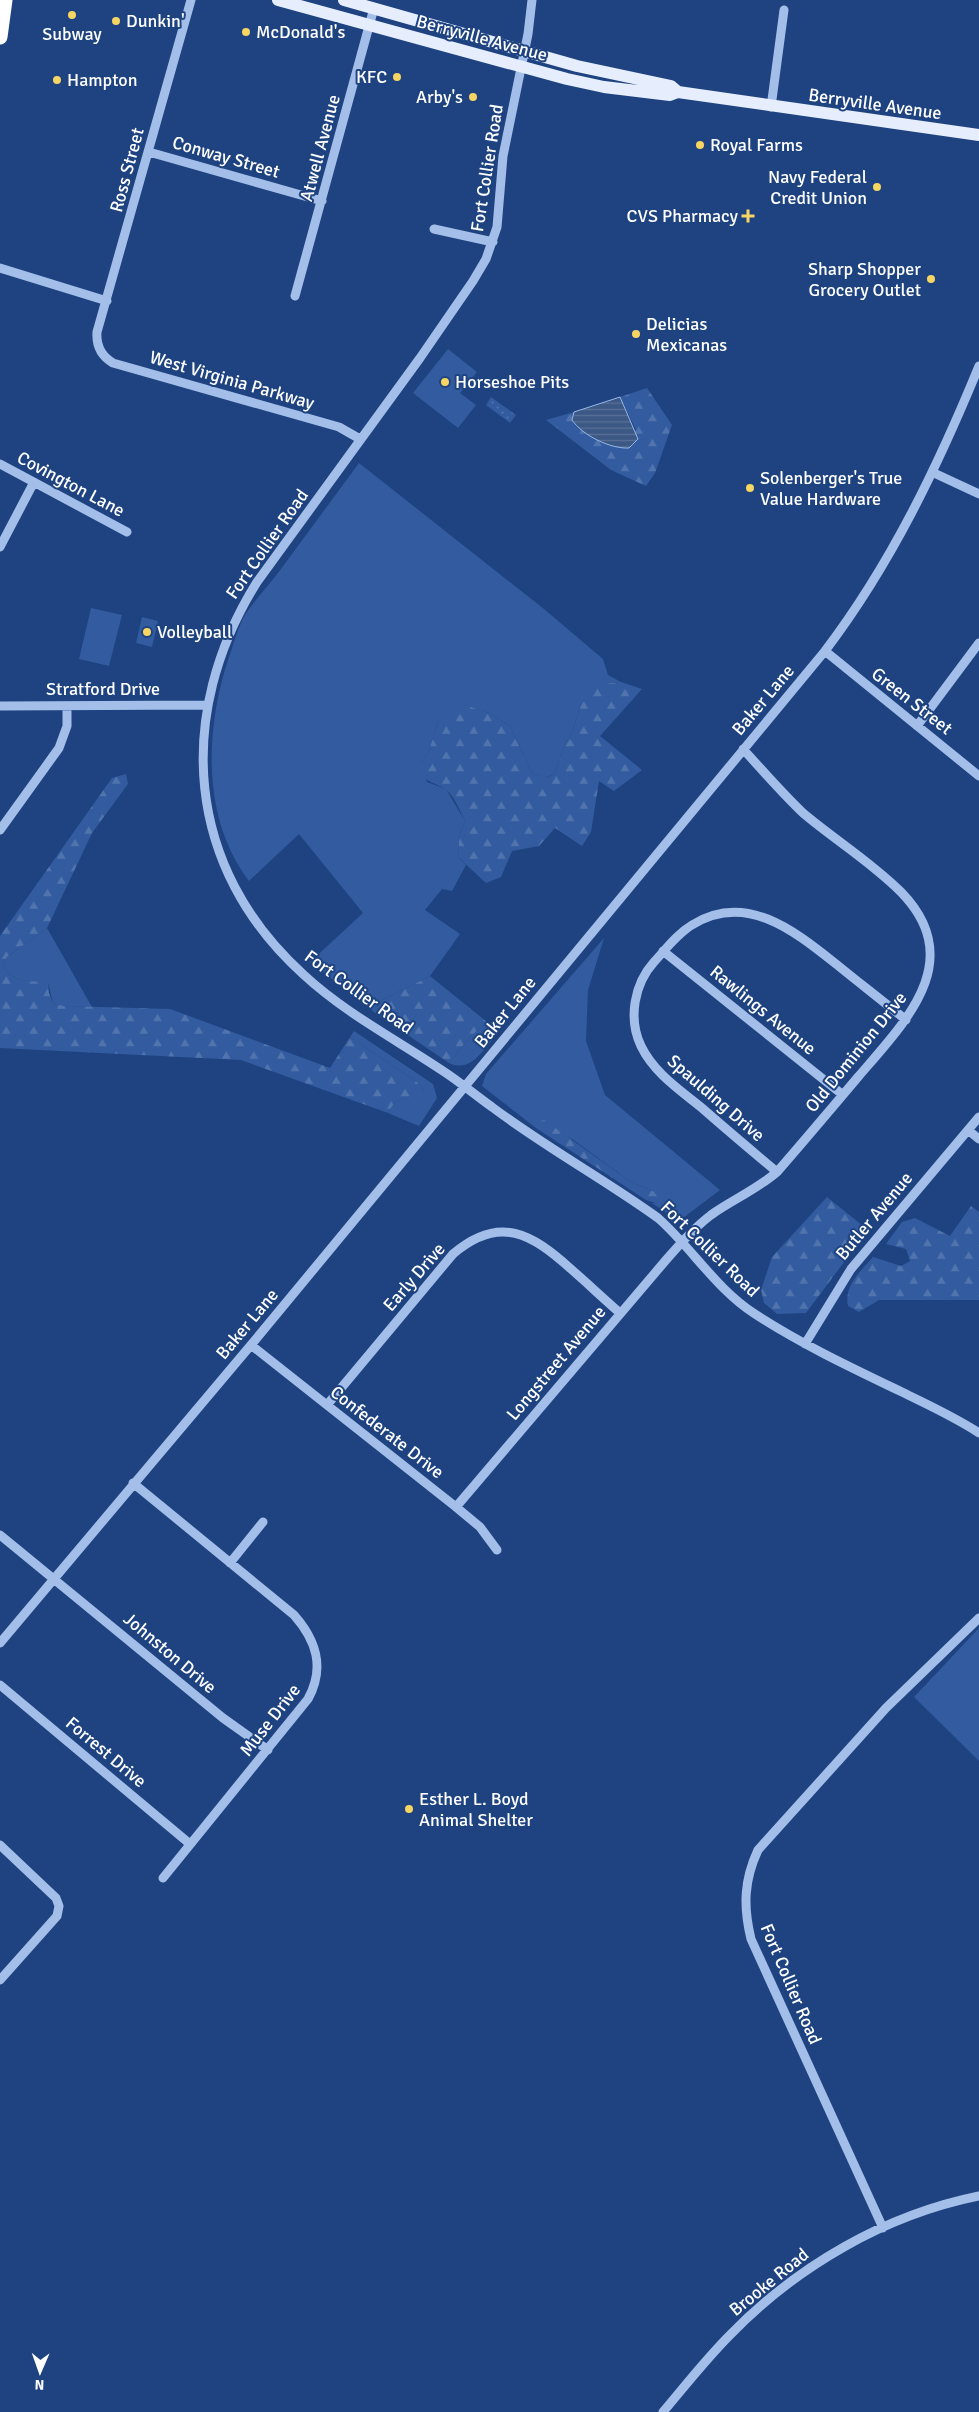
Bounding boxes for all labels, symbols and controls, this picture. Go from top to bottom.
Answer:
marker: Subway [66,9,78,21]
place label: Dunkin' [126,10,185,32]
street label: Berryville Avenue [414,10,550,66]
marker: Dunkin' [110,15,122,27]
place label: McDonald's [256,21,345,43]
place label: Subway [42,23,102,45]
marker: McDonald's [240,26,252,38]
place label: KFC [356,66,387,88]
place label: Hampton [67,69,137,91]
marker: KFC [391,71,403,83]
marker: Hampton [51,74,63,86]
street label: Berryville Avenue [807,84,943,124]
place label: Arby's [416,86,463,108]
marker: Arby's [467,91,479,103]
street label: Atwell Avenue [295,92,345,204]
street label: Fort Collier Road [466,103,508,233]
street label: Ross Street [105,125,149,215]
street label: Conway Street [170,131,282,183]
place label: Royal Farms [710,134,803,156]
marker: Royal Farms [694,139,706,151]
place label: Navy Federal Credit Union [768,166,867,209]
marker: Navy Federal Credit Union [871,181,883,193]
place label: CVS Pharmacy [627,205,739,227]
marker: CVS Pharmacy [742,210,754,222]
place label: Sharp Shopper Grocery Outlet [808,258,921,301]
marker: Sharp Shopper Grocery Outlet [925,273,937,285]
place label: Delicias Mexicanas [646,313,727,356]
marker: Delicias Mexicanas [630,328,642,340]
street label: West Virginia Parkway [147,346,317,414]
place label: Horseshoe Pits [455,371,569,393]
marker: Horseshoe Pits [439,376,451,388]
street label: Covington Lane [14,446,128,522]
place label: Solenberger's True Value Hardware [760,467,902,510]
marker: Solenberger's True Value Hardware [744,482,756,494]
street label: Fort Collier Road [221,485,313,603]
place label: Volleyball [157,621,232,643]
marker: Volleyball [141,626,153,638]
street label: Baker Lane [727,660,799,740]
street label: Green Street [867,663,957,739]
street label: Stratford Drive [46,678,160,700]
street label: Fort Collier Road [300,945,418,1039]
street label: Rawlings Avenue [706,960,820,1060]
street label: Baker Lane [470,972,540,1052]
street label: Old Dominion Drive [801,987,911,1117]
street label: Spaulding Drive [663,1050,769,1146]
street label: Butler Avenue [831,1168,917,1264]
street label: Fort Collier Road [656,1196,764,1302]
street label: Early Drive [378,1238,450,1316]
street label: Baker Lane [211,1284,283,1364]
street label: Longstreet Avenue [502,1301,610,1425]
street label: Confederate Drive [326,1381,448,1483]
street label: Johnston Drive [119,1608,221,1698]
street label: Muse Drive [235,1680,305,1760]
street label: Forrest Drive [61,1712,151,1792]
place label: Esther L. Boyd Animal Shelter [419,1788,533,1831]
marker: Esther L. Boyd Animal Shelter [403,1803,415,1815]
street label: Fort Collier Road [756,1920,826,2048]
street label: Brooke Road [725,2243,813,2321]
north arrow [15,2347,65,2397]
text: N [34,2376,45,2393]

